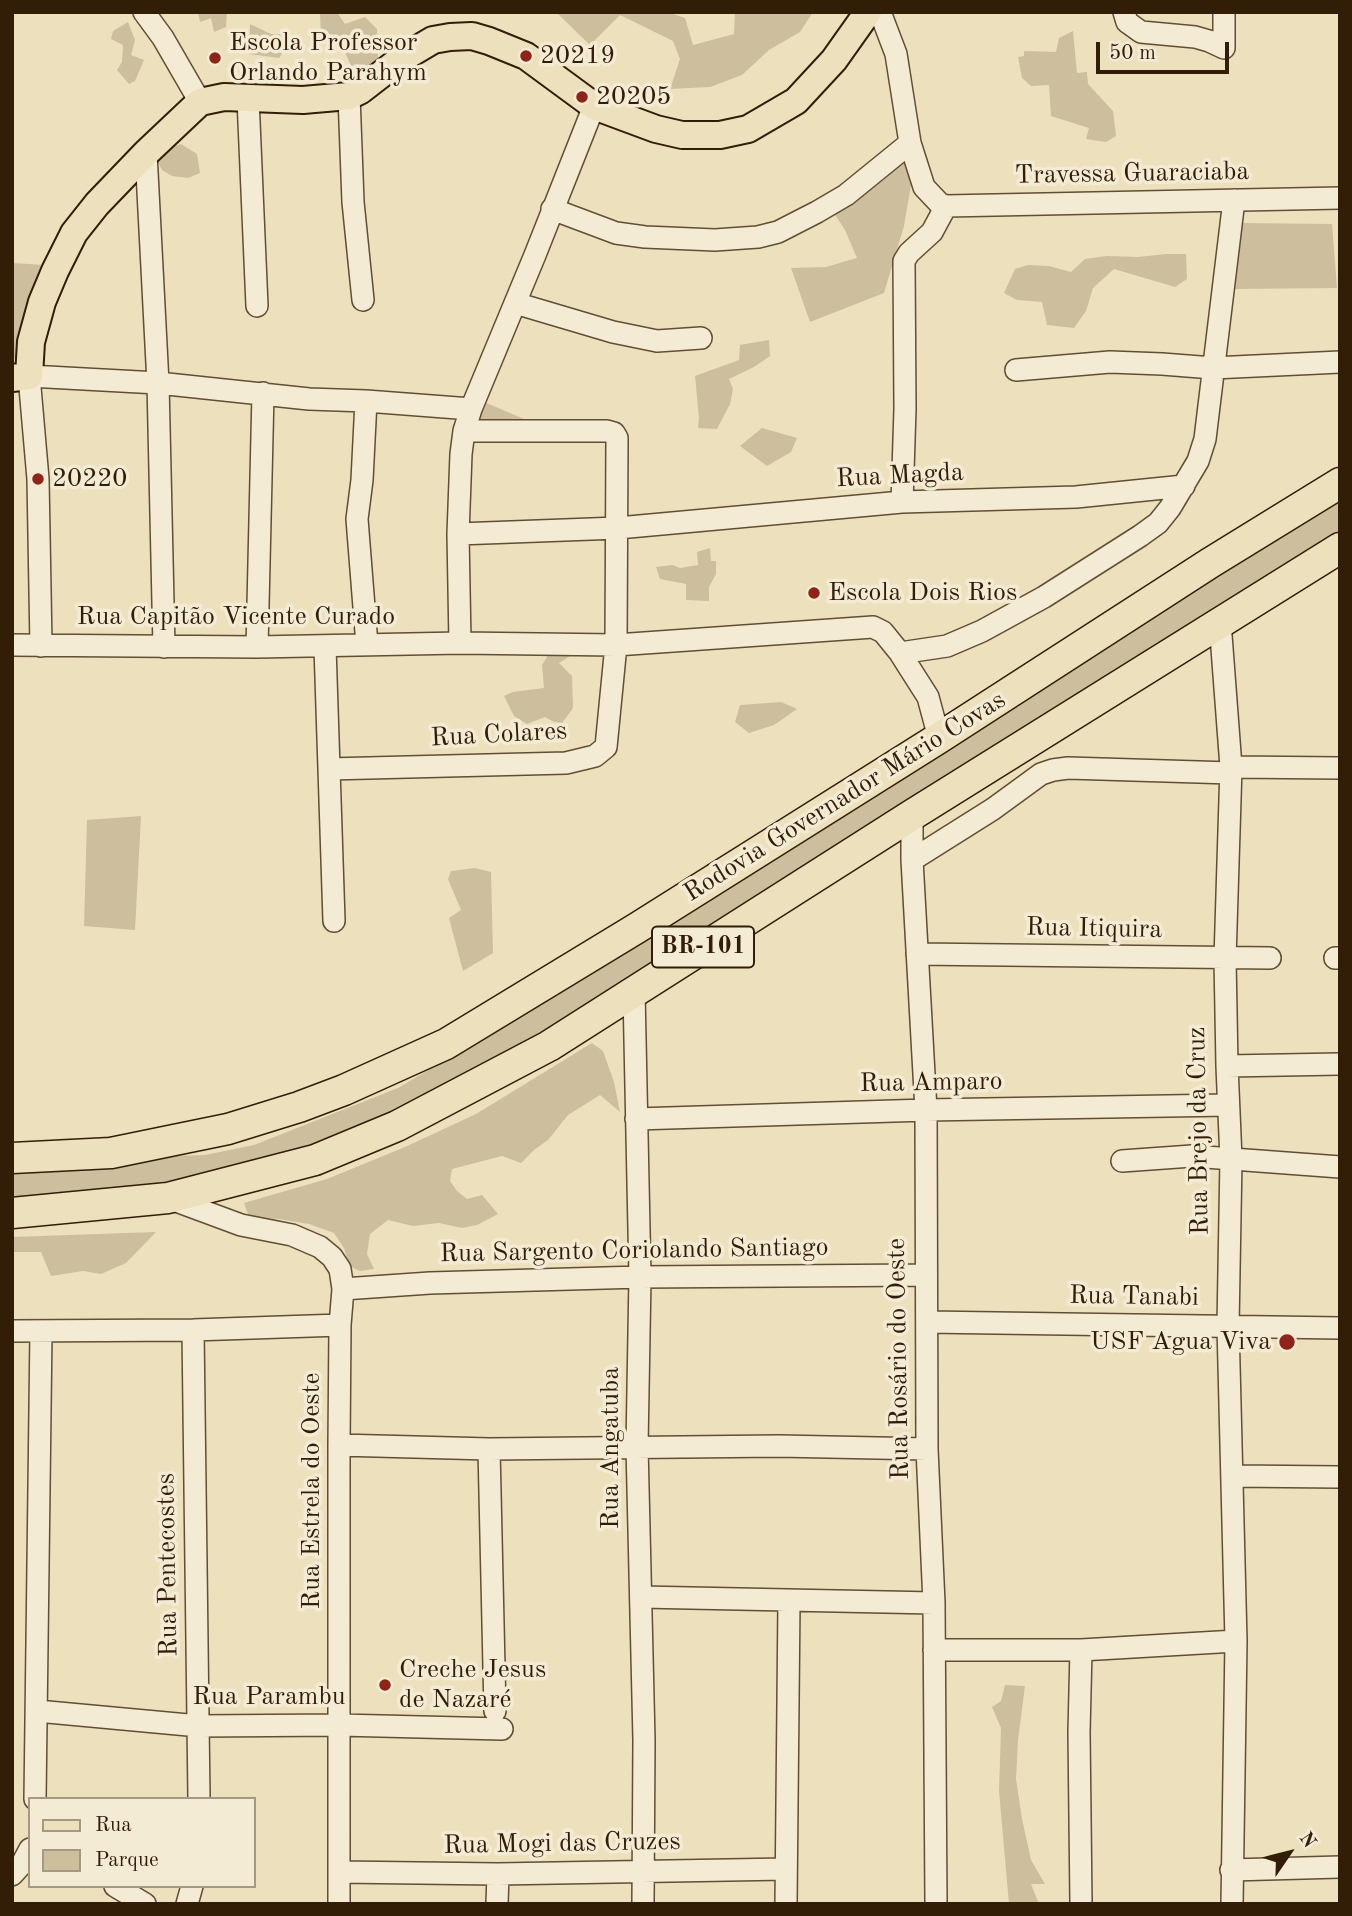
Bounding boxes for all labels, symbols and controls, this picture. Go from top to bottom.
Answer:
place label: Escola Professor Orlando Parahym [229,27,427,88]
scale bar [1100,28,1233,72]
place label: 20219 [540,40,615,72]
text: 50 m [1109,43,1156,64]
marker: 20219 [518,48,534,64]
marker: Escola Professor Orlando Parahym [207,50,223,66]
place label: 20205 [596,81,671,113]
marker: 20205 [574,89,590,105]
street label: Travessa Guaraciaba [1014,156,1250,192]
street label: Rua Magda [835,457,965,495]
place label: 20220 [52,463,127,495]
marker: 20220 [30,471,46,487]
place label: Escola Dois Rios [828,577,1017,609]
marker: Escola Dois Rios [806,585,822,601]
street label: Rua Capitão Vicente Curado [77,601,395,633]
street label: Rodovia Governador Mário Covas [678,685,1012,909]
street label: Rua Colares [430,716,568,754]
street label: Rua Itiquira [1026,912,1162,946]
road number: BR-101 [652,926,754,967]
street label: Rua Brejo da Cruz [1182,1026,1216,1236]
street label: Rua Amparo [859,1066,1003,1100]
street label: Rua Sargento Coriolando Santiago [439,1232,829,1270]
street label: Rua Rosário do Oeste [881,1238,917,1480]
street label: Rua Tanabi [1069,1280,1199,1314]
place label: USF Agua Viva [1090,1326,1271,1358]
marker: USF Agua Viva [1277,1332,1297,1352]
street label: Rua Angatuba [595,1367,627,1529]
street label: Rua Estrela do Oeste [296,1373,328,1609]
street label: Rua Pentecostes [151,1473,185,1657]
place label: Creche Jesus de Nazaré [399,1654,546,1716]
marker: Creche Jesus de Nazaré [377,1677,393,1693]
street label: Rua Parambu [192,1681,346,1713]
legend [28,1797,256,1888]
text: Rua [95,1815,132,1836]
north arrow [1254,1818,1324,1888]
street label: Rua Mogi das Cruzes [443,1826,681,1862]
text: N [1295,1829,1319,1852]
text: Parque [95,1850,159,1871]

